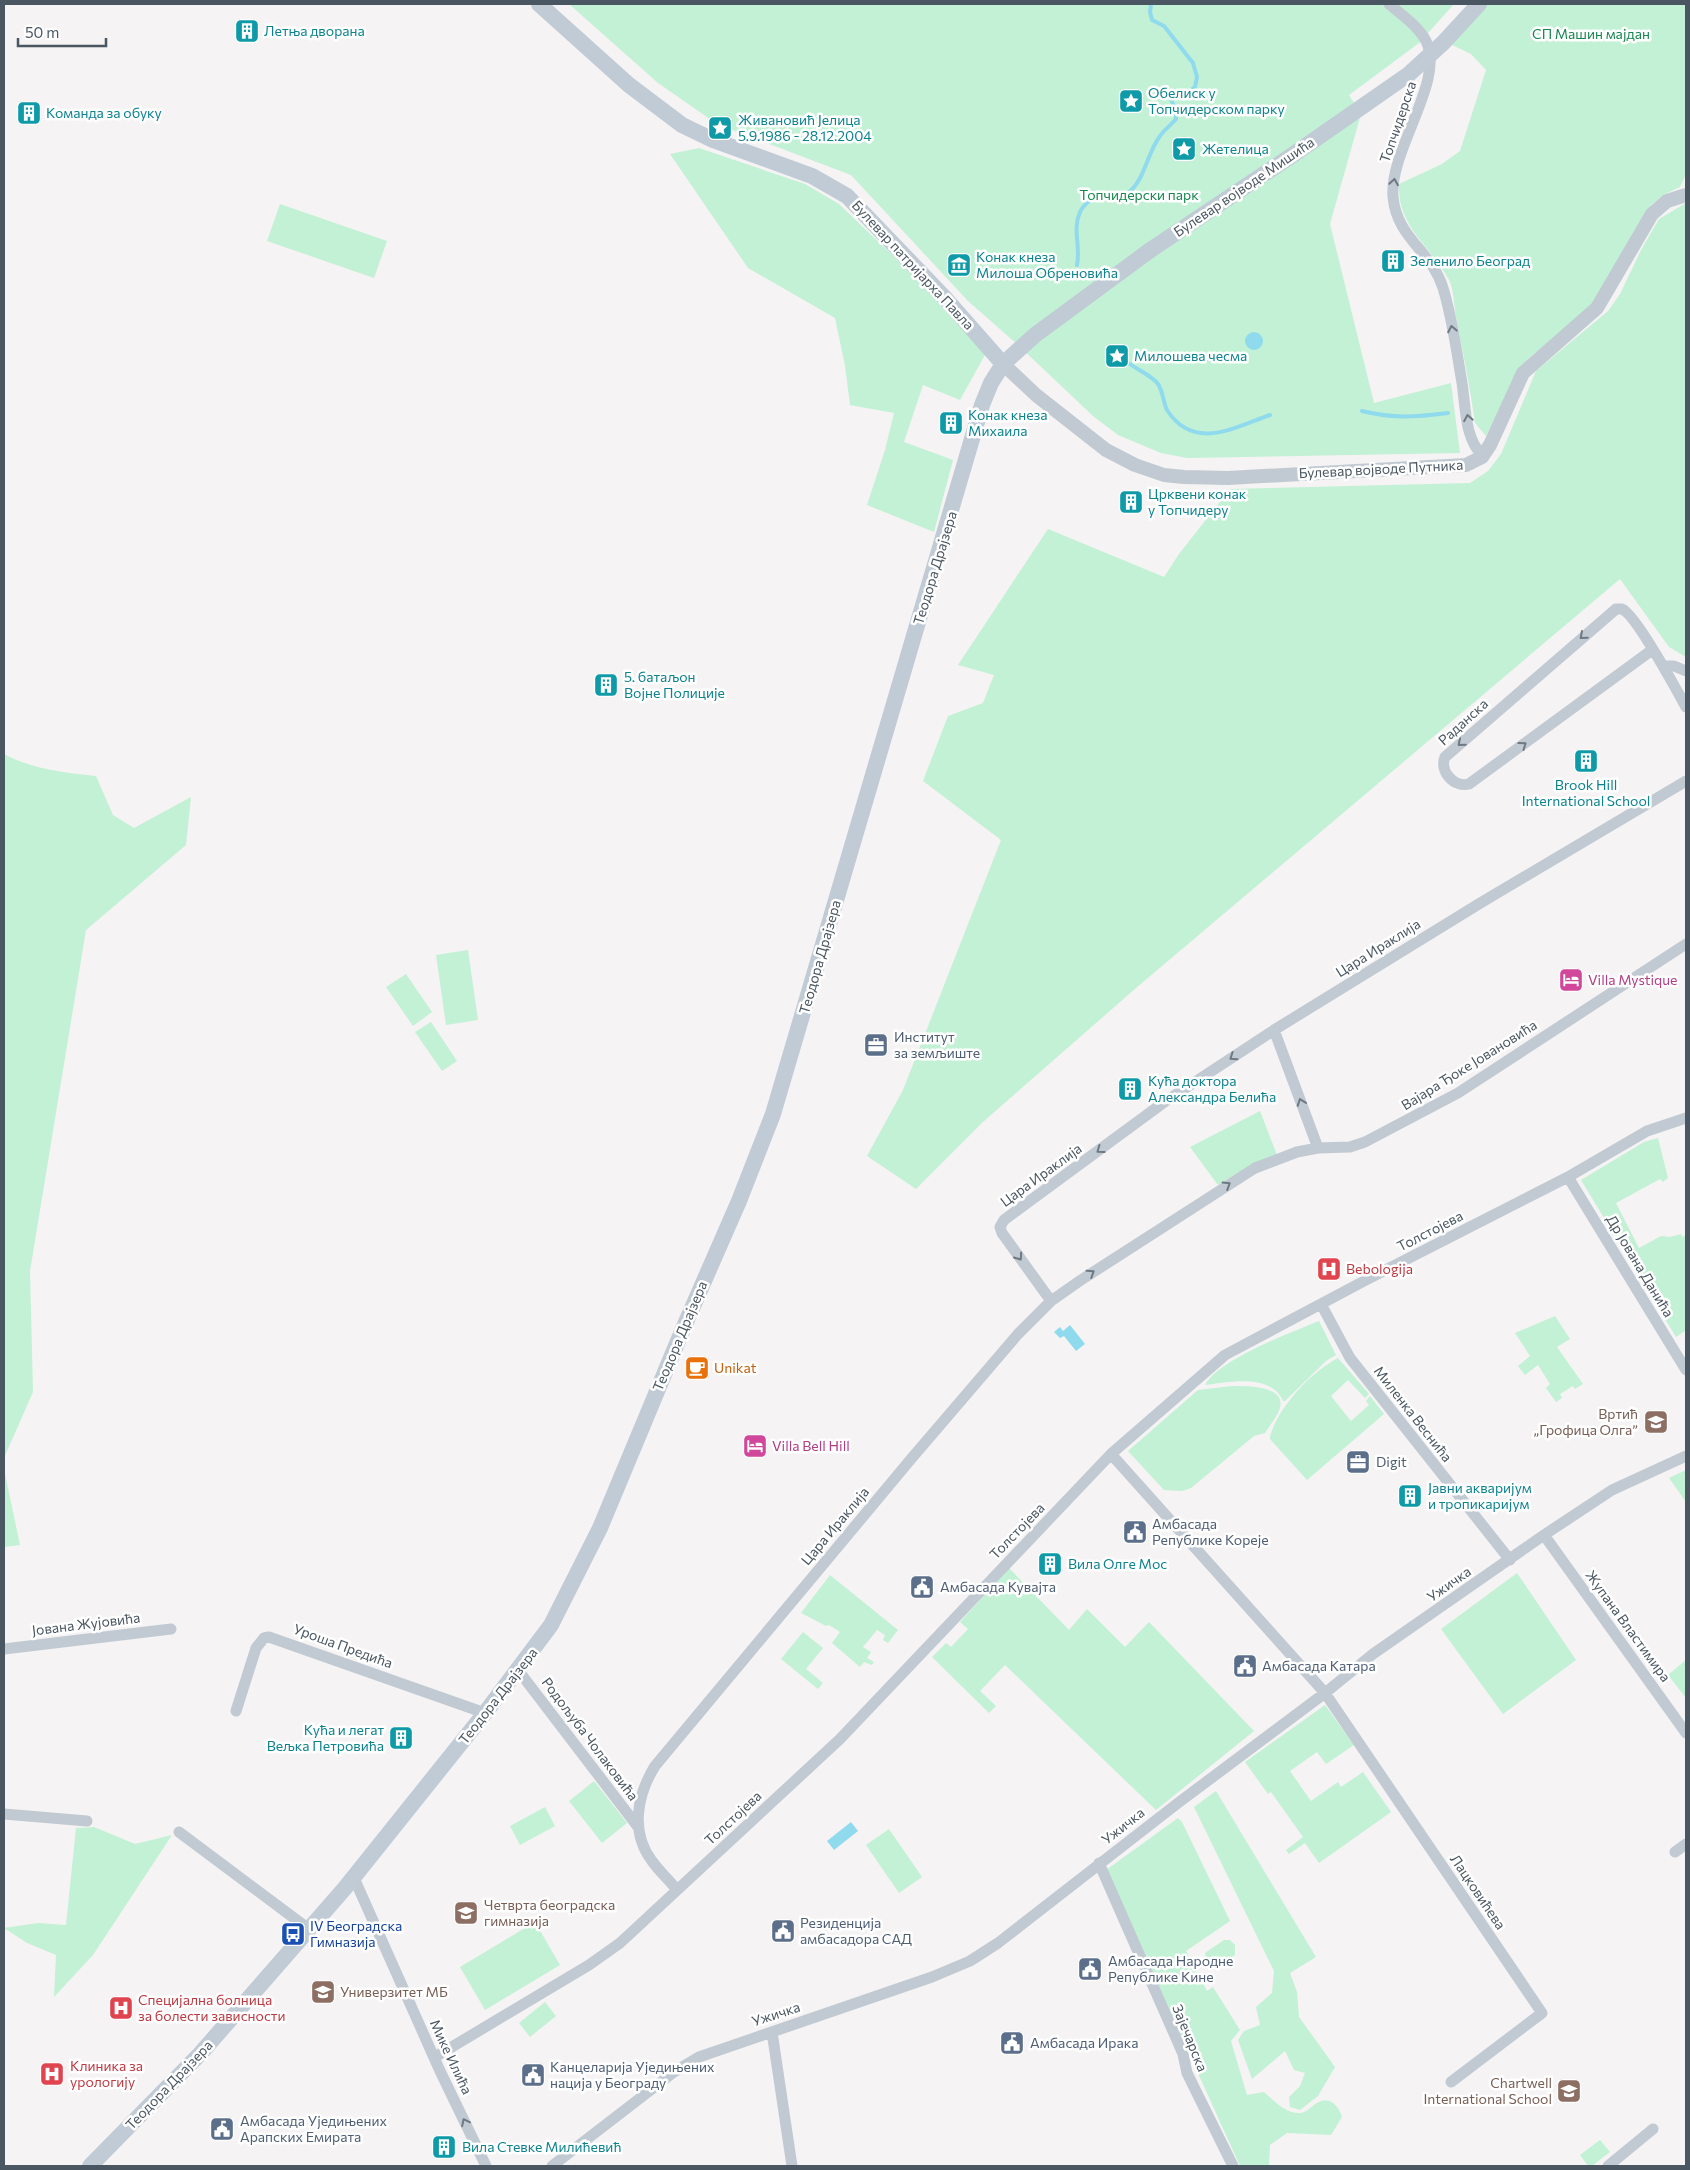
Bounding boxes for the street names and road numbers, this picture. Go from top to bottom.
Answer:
street label: Топчидерска [1376,79,1419,165]
street label: Булевар војводе Мишића [1170,133,1317,240]
street label: Булевар патријарха Павла [849,196,978,333]
street label: Булевар војводе Путника [1298,456,1464,481]
street label: Теодора Драјзера [909,509,960,627]
street label: Раданска [1434,695,1491,748]
street label: Теодора Драјзера [795,898,844,1016]
street label: Цара Ираклија [1332,915,1423,980]
street label: Вајара Ђоке Јовановића [1398,1016,1540,1113]
street label: Цара Ираклија [997,1139,1085,1210]
street label: Толстојева [1394,1207,1466,1254]
street label: Др Јована Данића [1603,1211,1678,1320]
street label: Теодора Драјзера [649,1278,710,1393]
street label: Миленка Веснића [1371,1362,1456,1465]
street label: Цара Ираклија [797,1483,872,1568]
street label: Толстојева [986,1499,1048,1562]
street label: Ужичка [1423,1562,1474,1605]
street label: Жупана Властимира [1582,1567,1675,1685]
street label: Јована Жујовића [31,1608,141,1639]
street label: Уроша Предића [291,1620,395,1671]
street label: Теодора Драјзера [455,1644,541,1747]
street label: Родољуба Чолаковића [538,1674,642,1804]
street label: Толстојева [701,1787,765,1848]
street label: Ужичка [1098,1804,1148,1848]
street label: Лацковићева [1447,1851,1510,1933]
street label: Ужичка [750,1998,802,2029]
street label: Зајечарска [1169,2002,1212,2074]
street label: Мике Илића [427,2017,476,2097]
street label: Теодора Драјзера [122,2036,216,2133]

